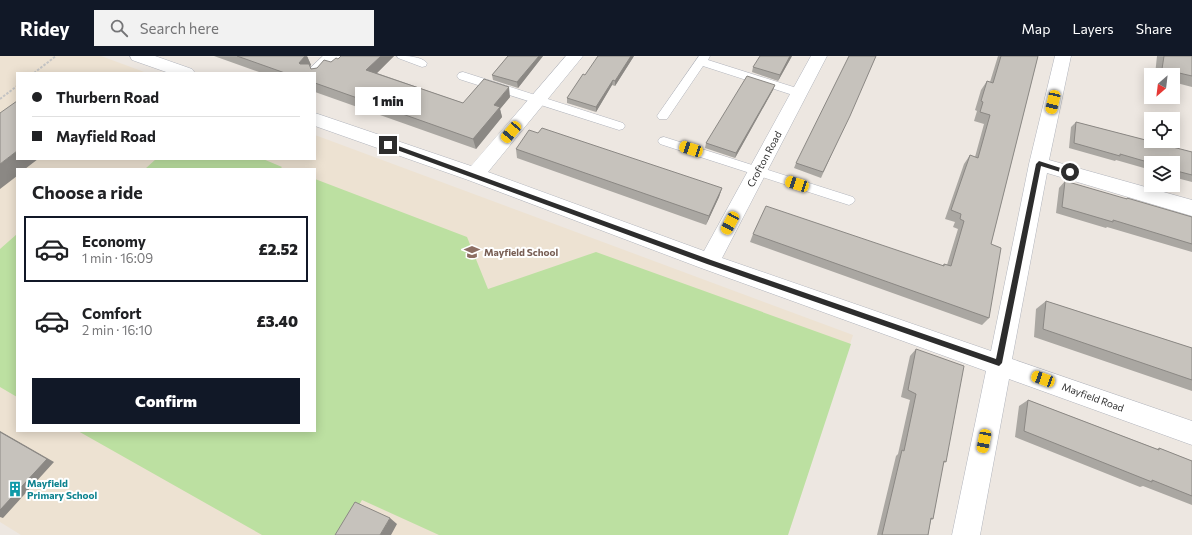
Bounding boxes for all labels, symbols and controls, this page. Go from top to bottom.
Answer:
search box [94,10,374,46]
text: Ridey [20,17,70,40]
icon: search [108,17,130,39]
text: Search here [140,19,219,37]
text: Map [1022,20,1050,37]
text: Layers [1072,20,1114,37]
text: Share [1136,20,1172,37]
north arrow [1144,68,1180,104]
map controls [1144,68,1180,192]
callout: 1 min [355,87,421,115]
text: Thurbern Road [56,88,159,106]
car [1044,89,1062,115]
text: 1 min [372,93,404,109]
button: locate [1144,112,1180,148]
car [499,119,523,145]
text: Mayfield Road [56,127,156,145]
street label: Crofton Road [744,129,784,189]
route end [379,136,397,154]
car [678,140,704,158]
button: layers [1144,156,1180,192]
route start [1061,163,1079,181]
car [784,175,810,193]
text: Choose a ride [32,181,143,203]
car [719,210,741,236]
icon: car [34,231,70,267]
text: Economy [82,232,146,250]
text: £2.52 [258,240,298,258]
school or university icon: Mayfield School [463,243,481,261]
place label: Mayfield School [484,246,558,258]
text: 1 min · 16:09 [82,250,153,266]
icon: car [34,303,70,339]
text: Comfort [82,304,142,322]
text: £3.40 [257,312,298,330]
text: 2 min · 16:10 [82,322,152,338]
car [1030,369,1056,389]
button: Confirm [32,378,300,424]
street label: Mayfield Road [1060,380,1126,414]
car [976,428,992,454]
place label: Mayfield Primary School [27,477,98,501]
building icon: Mayfield Primary School [6,480,24,498]

